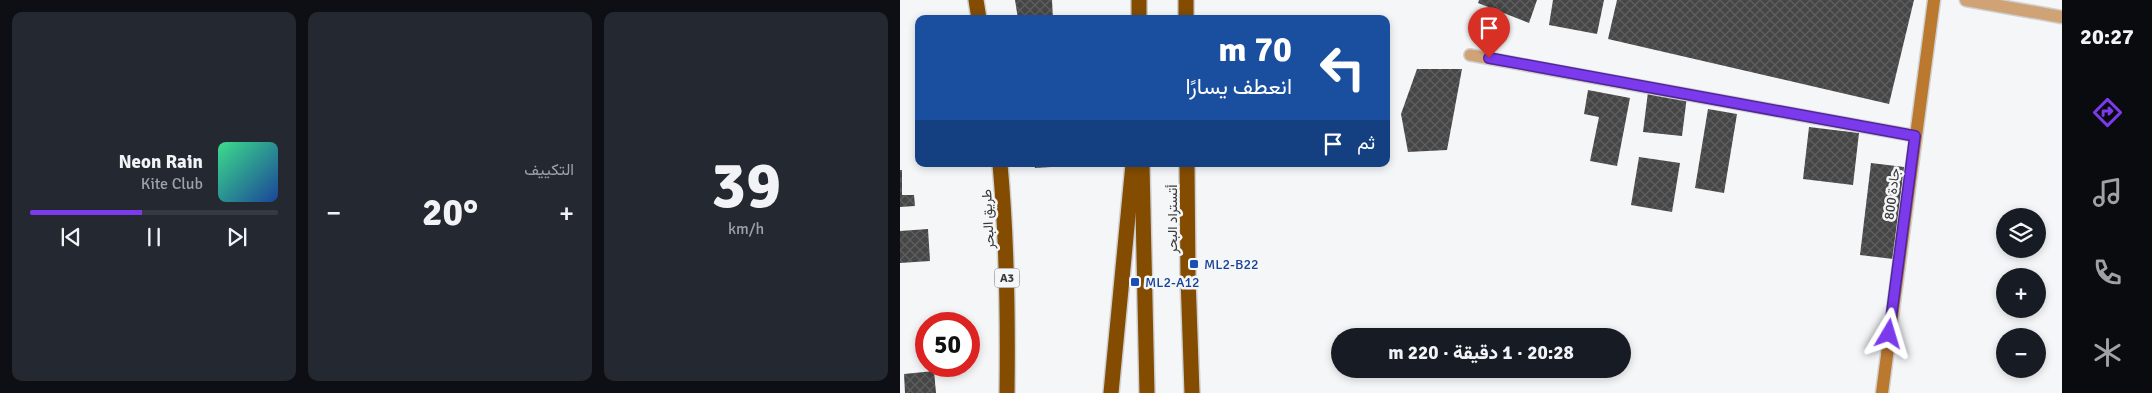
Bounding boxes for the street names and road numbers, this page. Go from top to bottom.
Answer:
street label: جادة 800 [1880,167,1904,221]
street label: أتستراد البحر [1164,185,1181,254]
street label: طريق البحر [978,189,998,250]
road number: A3 [994,268,1020,288]

